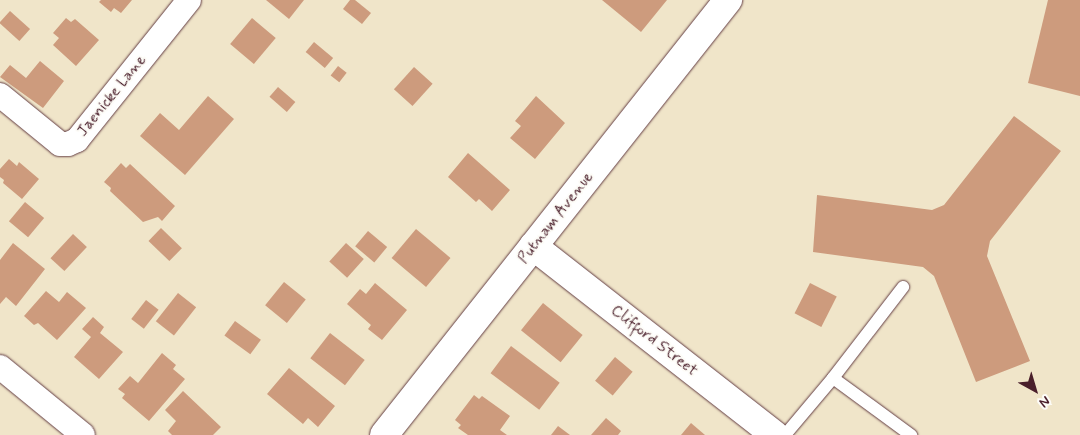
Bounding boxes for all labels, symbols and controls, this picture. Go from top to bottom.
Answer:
street label: Jaenicke Lane [74,52,150,140]
street label: Putnam Avenue [515,169,597,267]
street label: Clifford Street [607,301,701,381]
north arrow [1010,365,1060,415]
text: N [1035,392,1054,412]

